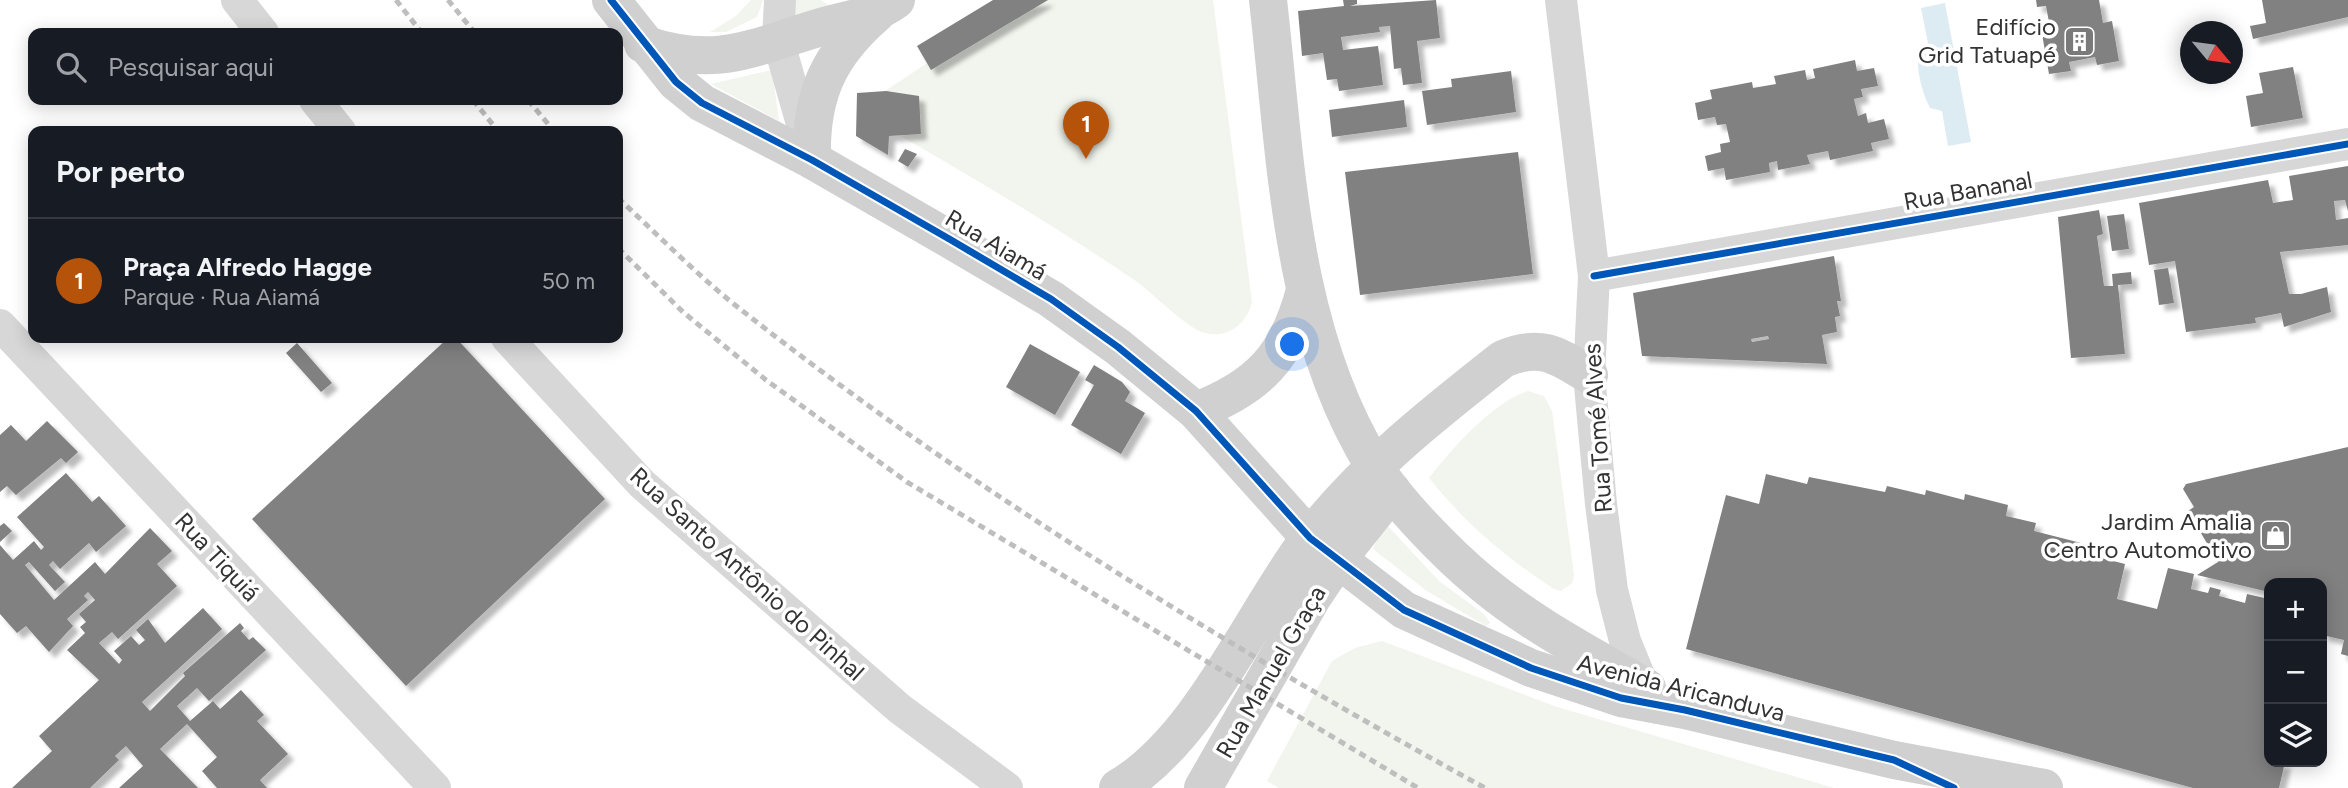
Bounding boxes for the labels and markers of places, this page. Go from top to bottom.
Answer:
place label: Edifício Grid Tatuapé [1918,12,2056,69]
building icon: Edifício Grid Tatuapé [2062,24,2096,58]
pin: 1 [1063,101,1109,159]
place label: Jardim Amalia Centro Automotivo [2043,507,2252,564]
shop icon: Jardim Amalia Centro Automotivo [2258,519,2292,553]

